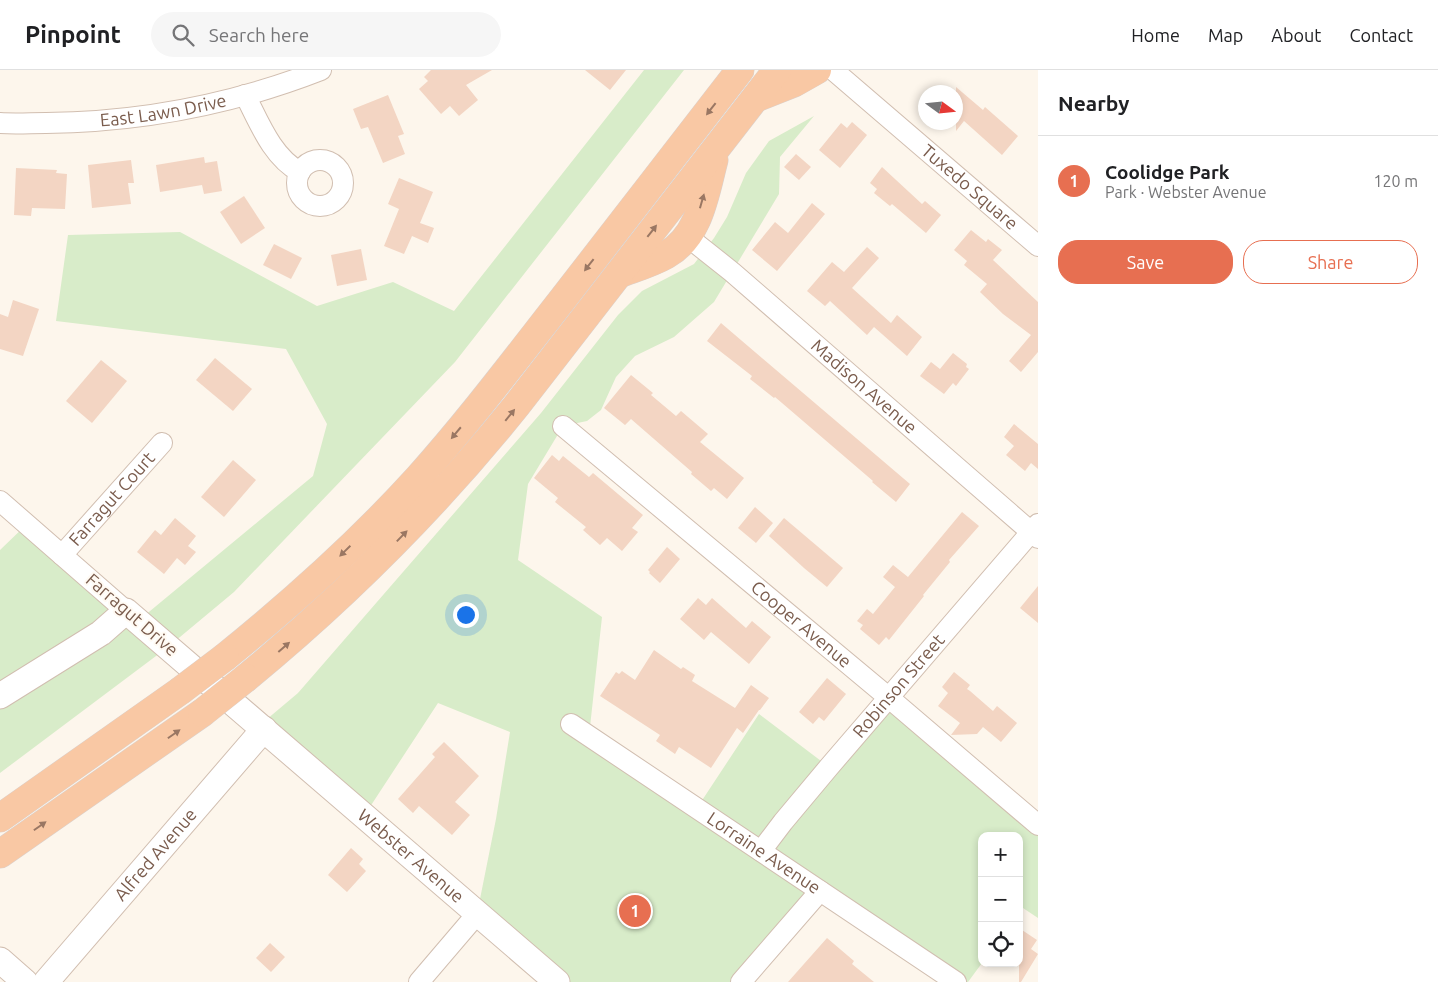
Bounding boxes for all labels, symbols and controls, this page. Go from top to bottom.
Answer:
search box [151,12,501,57]
text: Pinpoint [25,21,121,48]
icon: search [169,21,197,49]
text: Search here [209,24,309,46]
text: Home [1131,25,1180,45]
text: Map [1208,25,1243,45]
text: About [1271,25,1321,45]
text: Contact [1349,25,1413,45]
north arrow [918,85,963,130]
street label: East Lawn Drive [99,89,228,130]
text: Nearby [1058,91,1129,115]
one-way arrow [705,102,716,115]
street label: Tuxedo Square [918,140,1022,233]
text: Coolidge Park [1105,161,1229,183]
text: 1 [1069,172,1079,190]
text: 120 m [1373,172,1418,190]
text: Park · Webster Avenue [1105,183,1266,201]
one-way arrow [699,193,707,208]
one-way arrow [647,225,658,238]
button: Save [1058,240,1233,284]
button: Share [1243,240,1418,284]
one-way arrow [584,258,595,271]
street label: Madison Avenue [808,335,921,437]
one-way arrow [504,408,515,421]
one-way arrow [451,427,462,440]
street label: Farragut Court [64,448,158,549]
one-way arrow [396,530,408,542]
one-way arrow [339,545,351,557]
street label: Farragut Drive [83,569,183,660]
street label: Cooper Avenue [748,576,856,671]
your location [453,602,479,628]
street label: Robinson Street [848,630,948,741]
one-way arrow [277,642,290,653]
one-way arrow [167,729,181,739]
street label: Alfred Avenue [110,804,200,904]
street label: Webster Avenue [354,804,468,906]
street label: Lorraine Avenue [704,807,825,897]
one-way arrow [33,821,47,831]
map controls [978,832,1023,967]
button: + [978,832,1023,877]
button: − [978,877,1023,922]
pin: 1 [619,892,651,930]
button: locate [978,922,1023,967]

